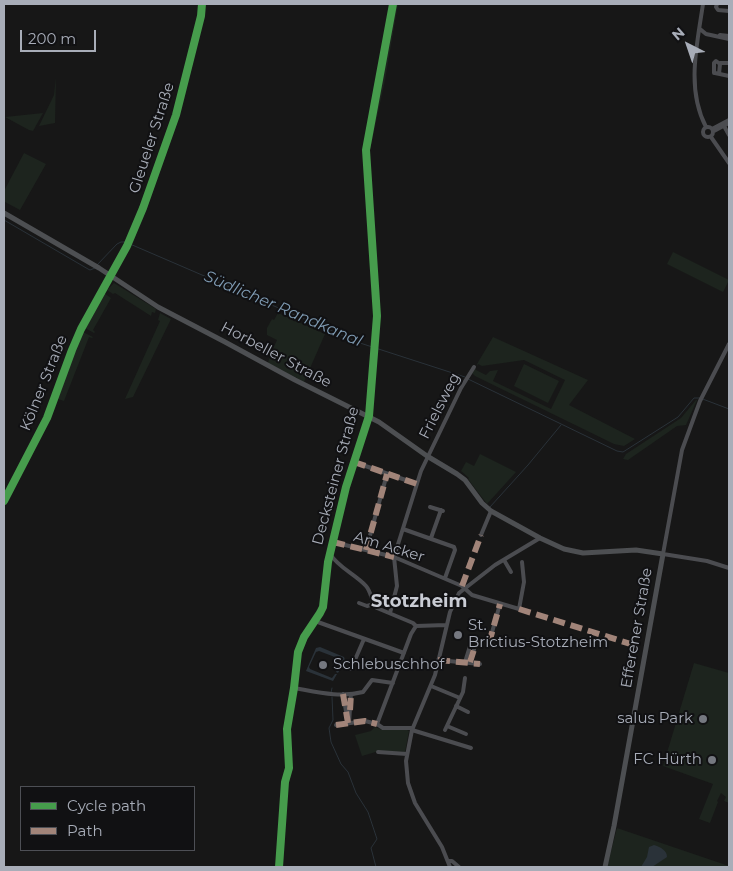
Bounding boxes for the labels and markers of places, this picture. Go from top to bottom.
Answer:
place label: St. Brictius-Stotzheim [468,617,608,652]
marker: St. Brictius-Stotzheim [452,629,464,641]
place label: Schlebuschhof [333,656,444,674]
marker: Schlebuschhof [317,659,329,671]
place label: salus Park [617,710,693,728]
marker: salus Park [697,713,709,725]
place label: FC Hürth [633,751,702,769]
marker: FC Hürth [706,754,718,766]

